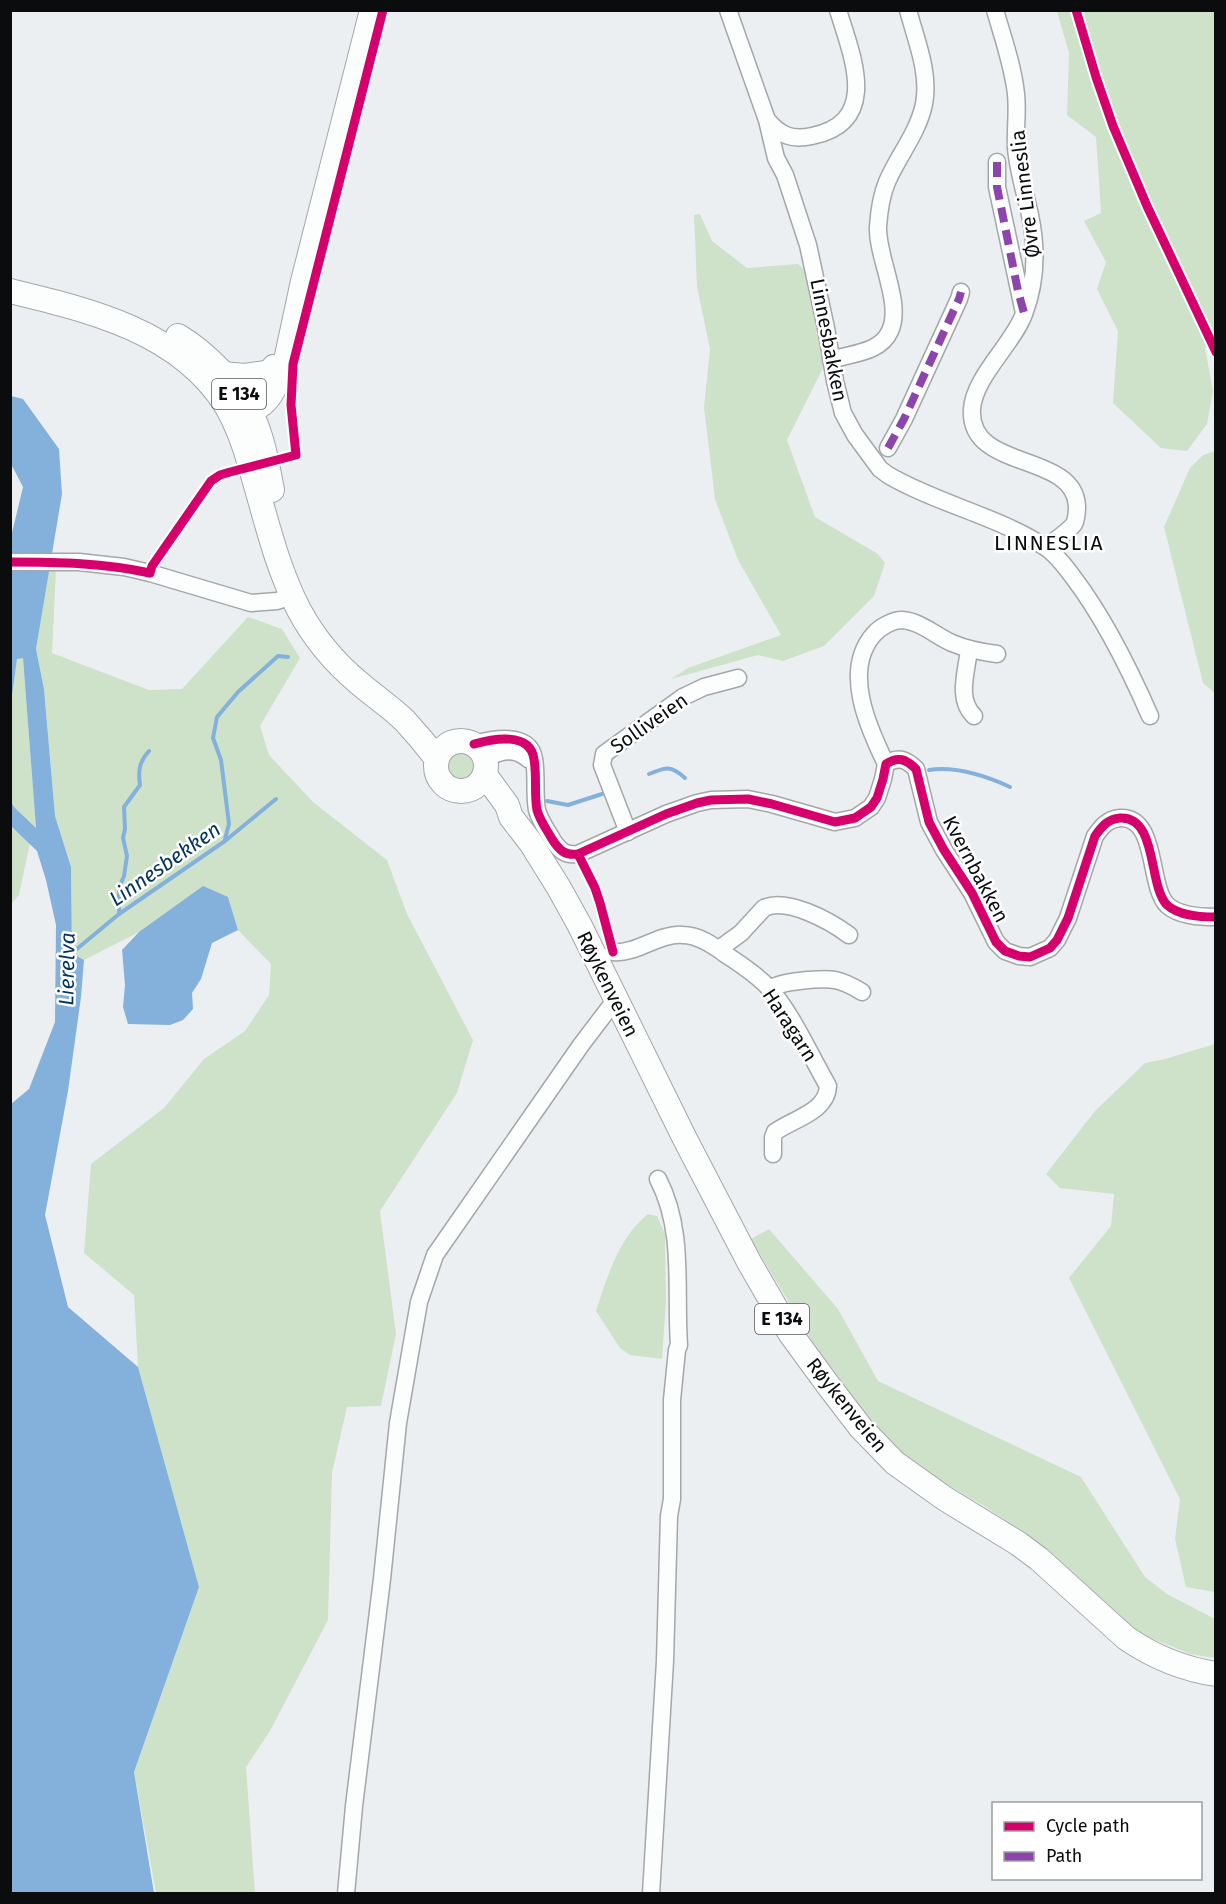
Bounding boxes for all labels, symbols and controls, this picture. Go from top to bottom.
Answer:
street label: Øvre Linneslia [1005,129,1045,259]
street label: Linnesbakken [805,276,853,404]
road number: E 134 [212,379,266,409]
district label: LINNESLIA [994,530,1104,556]
street label: Solliveien [606,688,692,758]
street label: Kvernbakken [938,812,1014,926]
water label: Linnesbekken [104,816,226,912]
street label: Røykenveien [572,927,644,1041]
water label: Lierelva [53,932,81,1006]
street label: Haragarn [757,984,823,1066]
road number: E 134 [755,1304,809,1334]
street label: Røykenveien [802,1353,892,1457]
legend [992,1802,1202,1880]
text: Cycle path [1046,1815,1130,1837]
text: Path [1046,1845,1082,1867]

